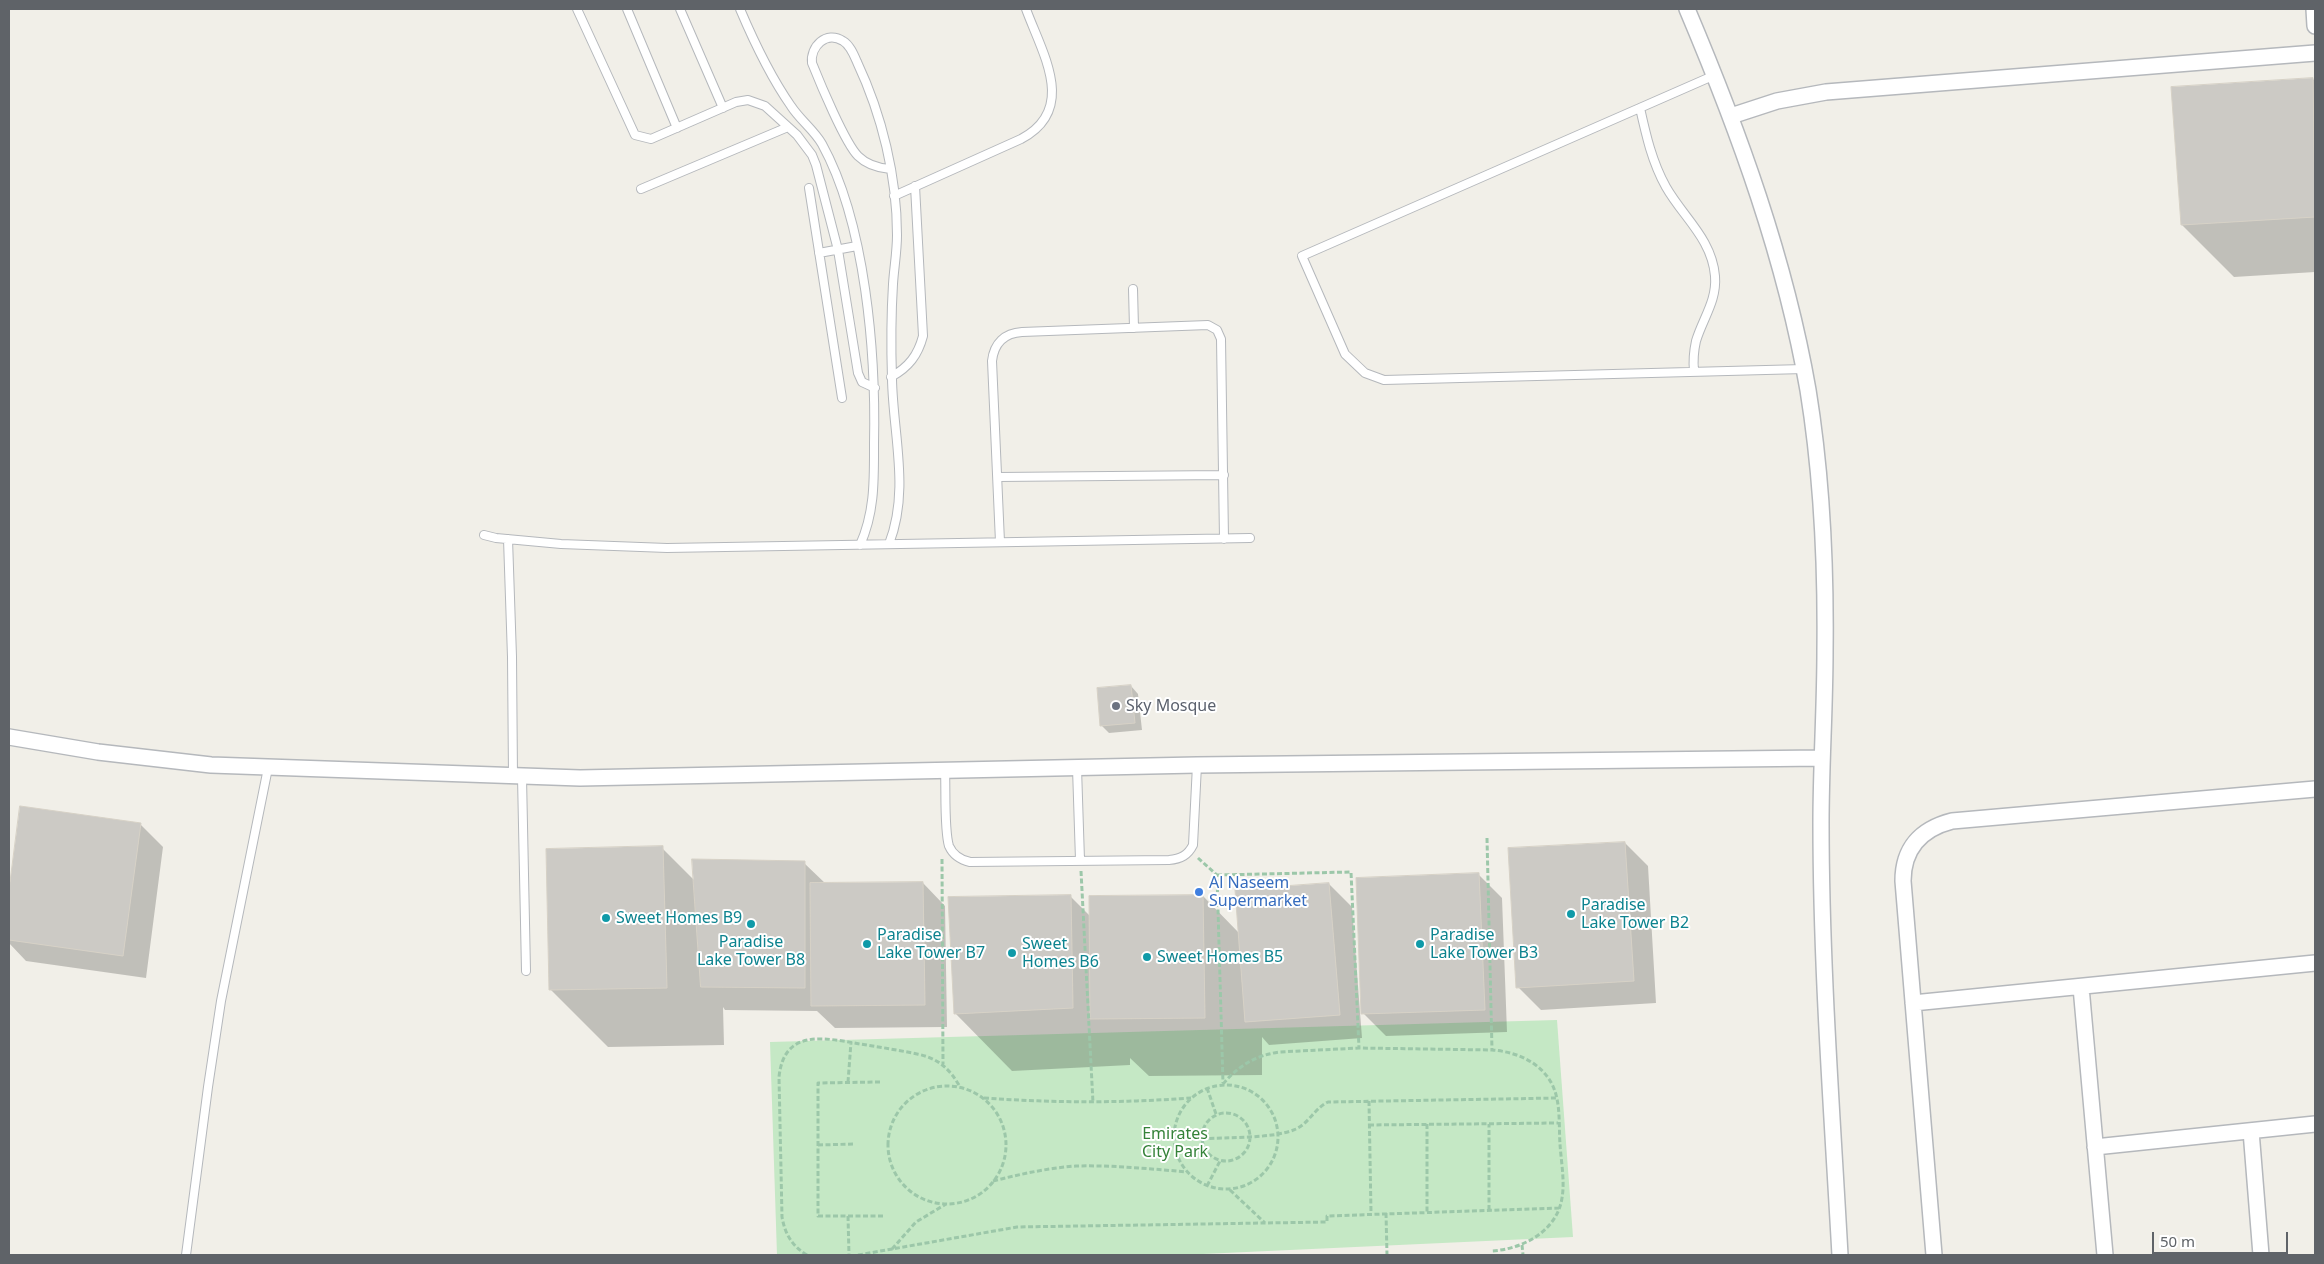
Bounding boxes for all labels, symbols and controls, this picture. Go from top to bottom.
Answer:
place label: Sky Mosque [1126,696,1216,716]
marker: Sky Mosque [1110,700,1122,712]
place label: Al Naseem Supermarket [1209,873,1307,911]
marker: Al Naseem Supermarket [1193,886,1205,898]
place label: Paradise Lake Tower B2 [1581,895,1689,933]
place label: Sweet Homes B9 [616,908,742,928]
marker: Paradise Lake Tower B2 [1565,908,1577,920]
marker: Sweet Homes B9 [600,912,612,924]
marker: Paradise Lake Tower B8 [745,918,757,930]
place label: Paradise Lake Tower B7 [877,925,985,963]
place label: Paradise Lake Tower B3 [1430,925,1538,963]
place label: Paradise Lake Tower B8 [697,932,805,970]
place label: Sweet Homes B6 [1022,934,1099,972]
marker: Paradise Lake Tower B7 [861,938,873,950]
marker: Paradise Lake Tower B3 [1414,938,1426,950]
marker: Sweet Homes B6 [1006,947,1018,959]
place label: Sweet Homes B5 [1157,947,1283,967]
marker: Sweet Homes B5 [1141,951,1153,963]
park label: Emirates City Park [1142,1124,1208,1162]
scale bar [2154,1222,2290,1254]
text: 50 m [2160,1231,2195,1251]

